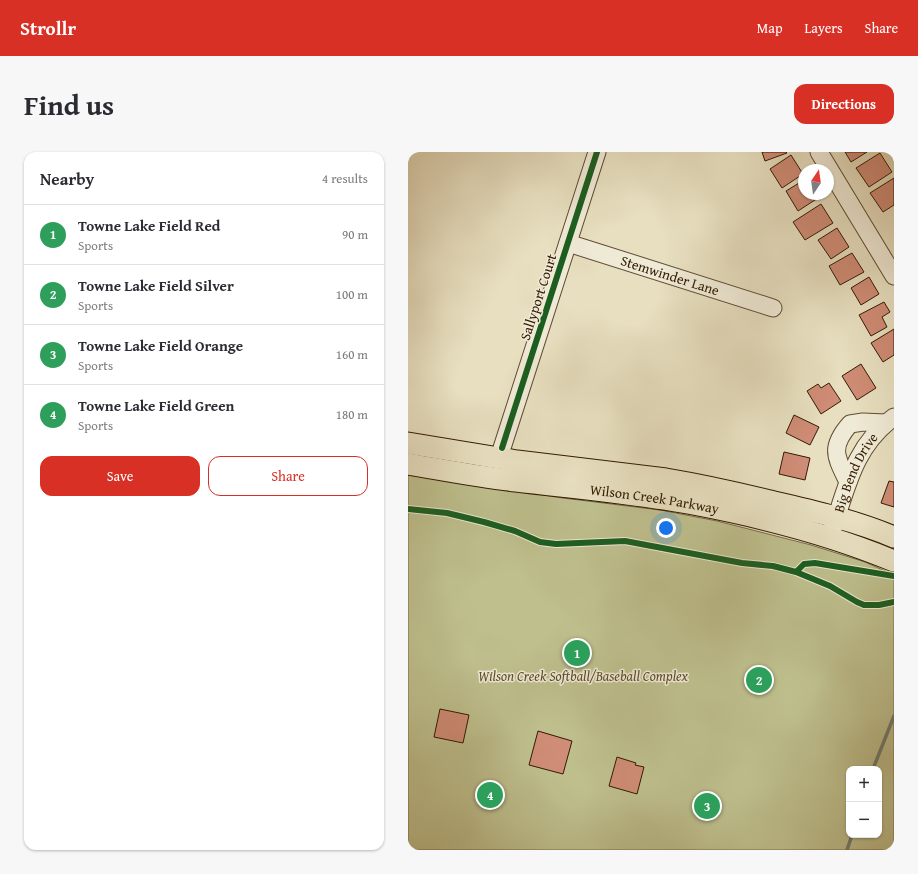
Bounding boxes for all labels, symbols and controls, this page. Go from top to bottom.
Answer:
text: Strollr [20,14,76,42]
text: Map [757,18,783,38]
text: Layers [805,18,843,38]
text: Share [865,18,898,38]
text: Find us [24,84,114,125]
button: Directions [794,84,894,124]
north arrow [798,164,834,200]
text: Nearby [40,166,94,191]
text: 4 results [322,169,368,188]
text: Towne Lake Field Red [78,215,220,236]
text: 1 [50,225,56,244]
text: 90 m [342,225,368,244]
text: Sports [78,236,113,255]
street label: Stemwinder Lane [618,250,722,300]
street label: Sallyport Court [515,251,561,343]
text: Towne Lake Field Silver [78,275,234,296]
text: 2 [50,285,56,304]
text: 100 m [336,285,368,304]
text: Sports [78,296,113,315]
text: Towne Lake Field Orange [78,335,243,356]
text: 3 [50,345,56,364]
text: 160 m [336,345,368,364]
text: Sports [78,356,113,375]
text: Towne Lake Field Green [78,395,234,416]
text: 4 [50,405,56,424]
text: 180 m [336,405,368,424]
text: Sports [78,416,113,435]
street label: Big Bend Drive [829,428,883,515]
button: Save [40,456,200,496]
button: Share [208,456,368,496]
street label: Wilson Creek Parkway [589,479,721,519]
your location [656,518,676,538]
pin: 1 [564,638,590,668]
pin: 2 [746,665,772,695]
park label: Wilson Creek Softball/Baseball Complex [478,666,689,686]
map controls [846,766,882,838]
button: + [846,766,882,802]
pin: 4 [477,780,503,810]
pin: 3 [694,791,720,821]
button: − [846,802,882,838]

